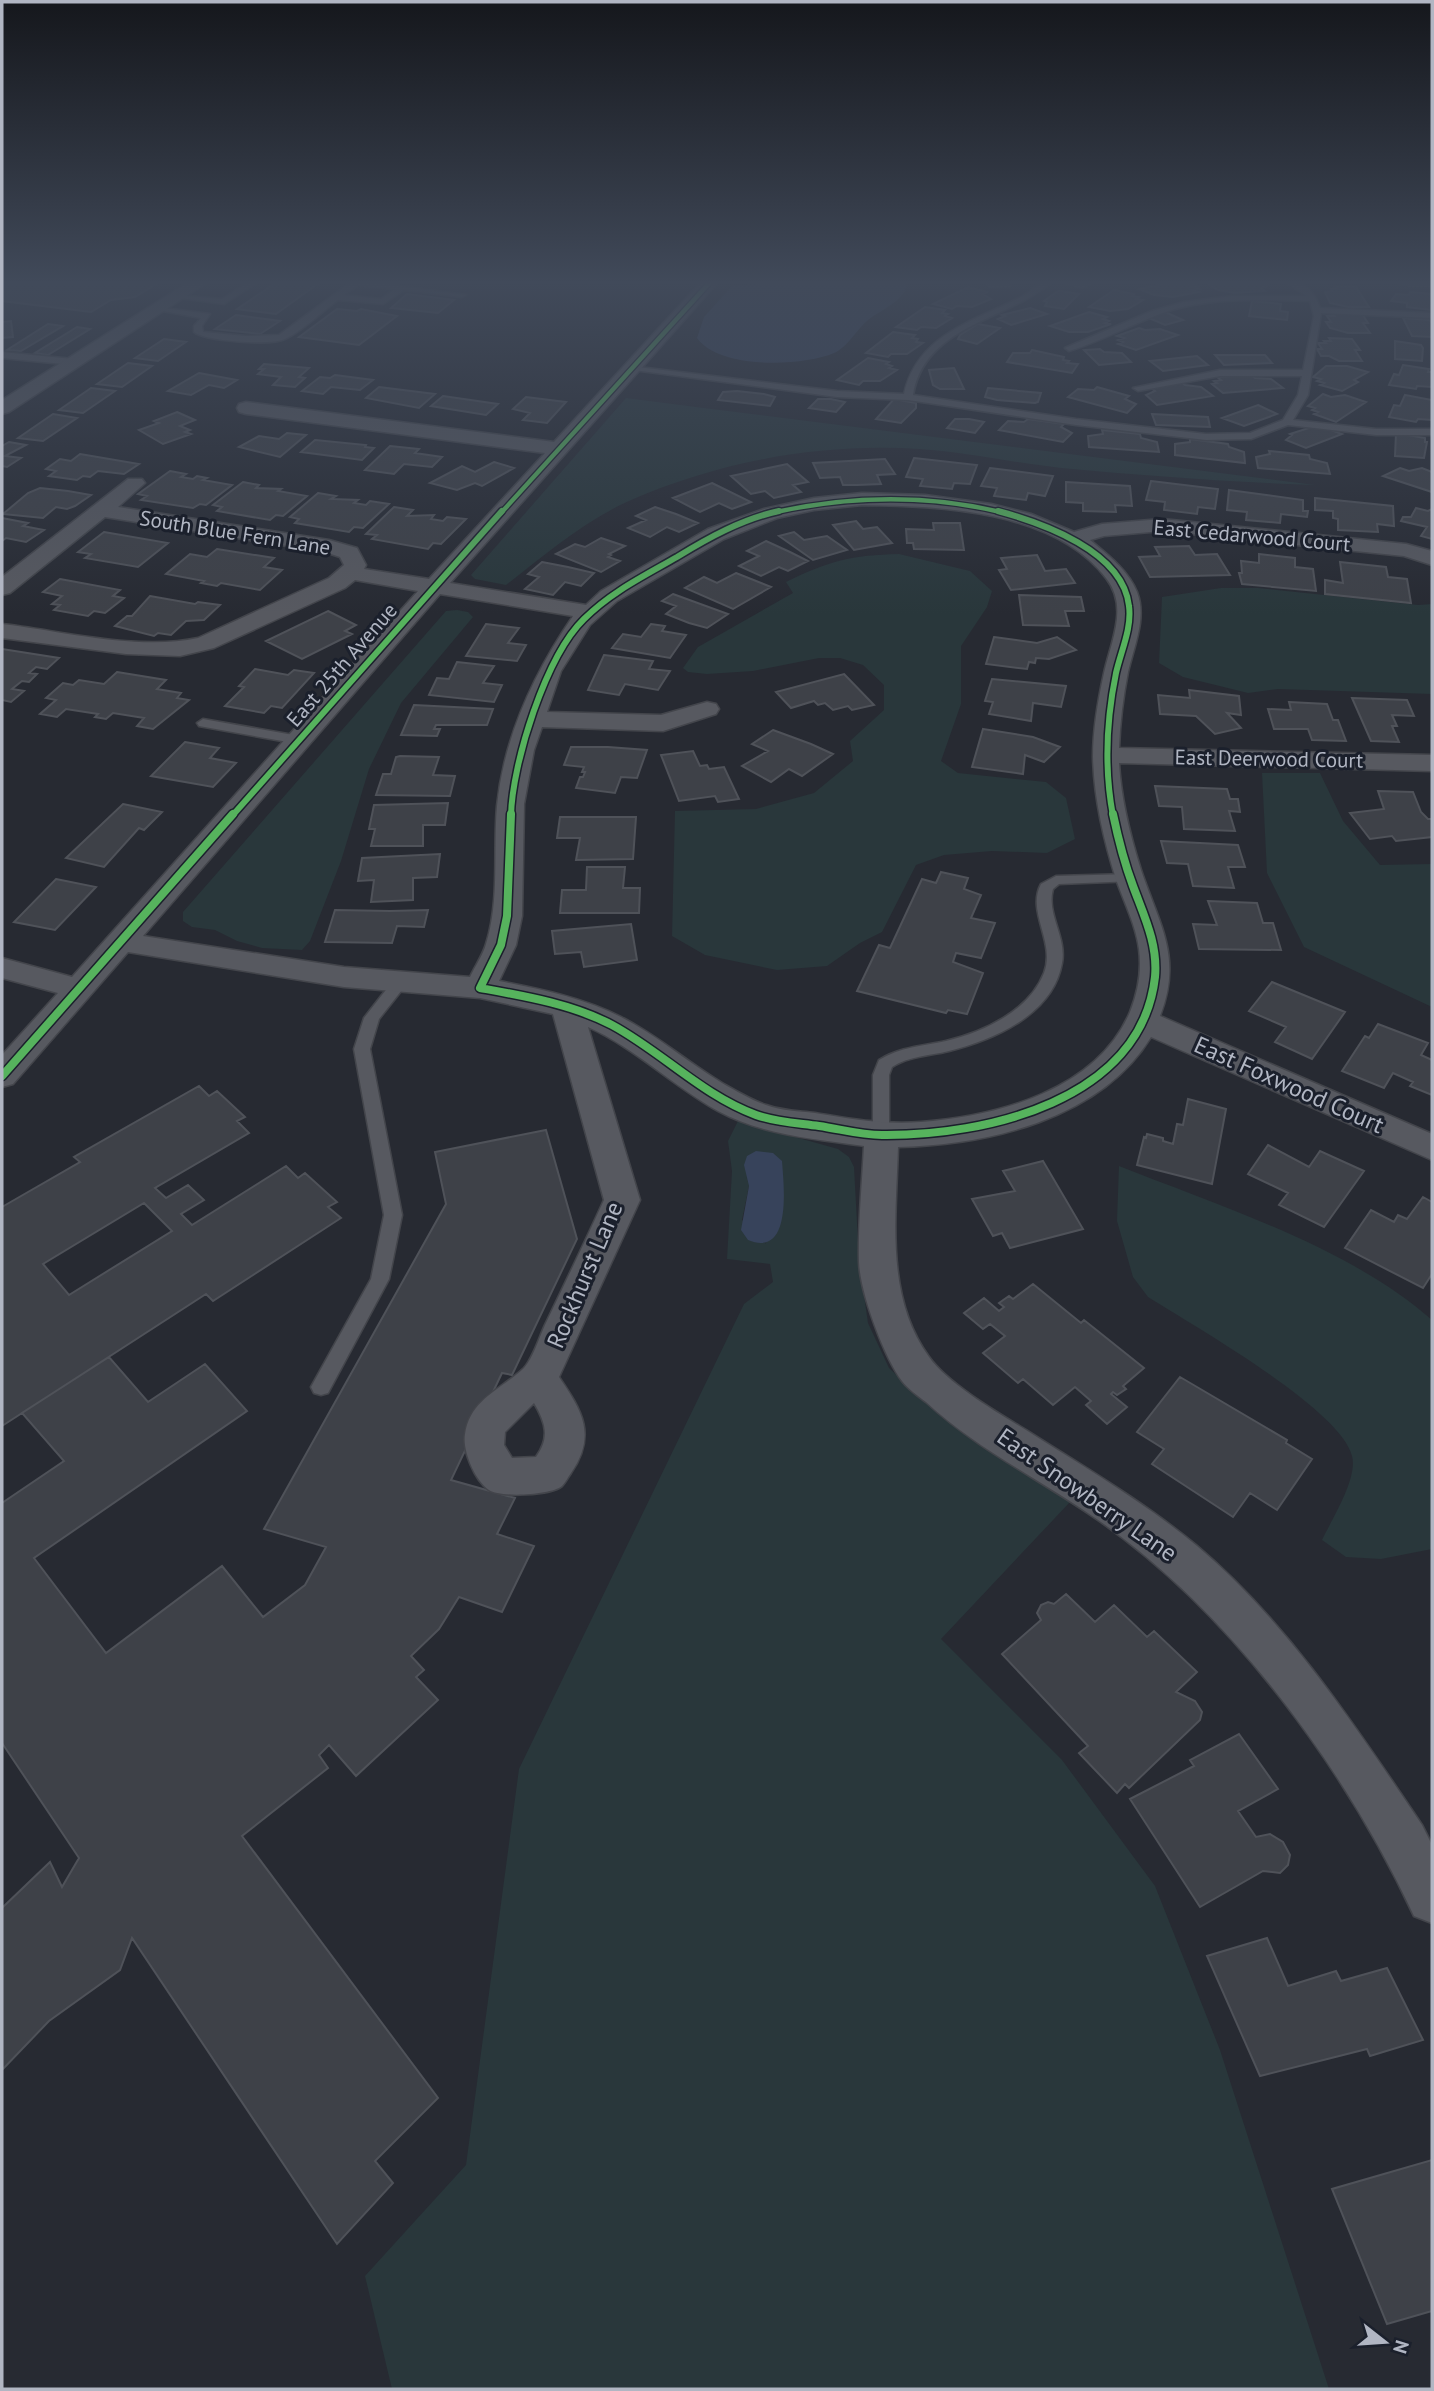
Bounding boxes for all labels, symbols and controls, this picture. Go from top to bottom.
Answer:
street label: South Blue Fern Lane [138,504,332,561]
street label: East Cedarwood Court [1153,513,1352,558]
street label: East 25th Avenue [281,597,403,732]
street label: East Deerwood Court [1175,743,1364,774]
street label: East Foxwood Court [1189,1029,1389,1140]
street label: Rockhurst Lane [540,1197,629,1353]
street label: East Snowberry Lane [991,1421,1183,1568]
north arrow [1350,2307,1420,2377]
text: N [1388,2337,1415,2356]

